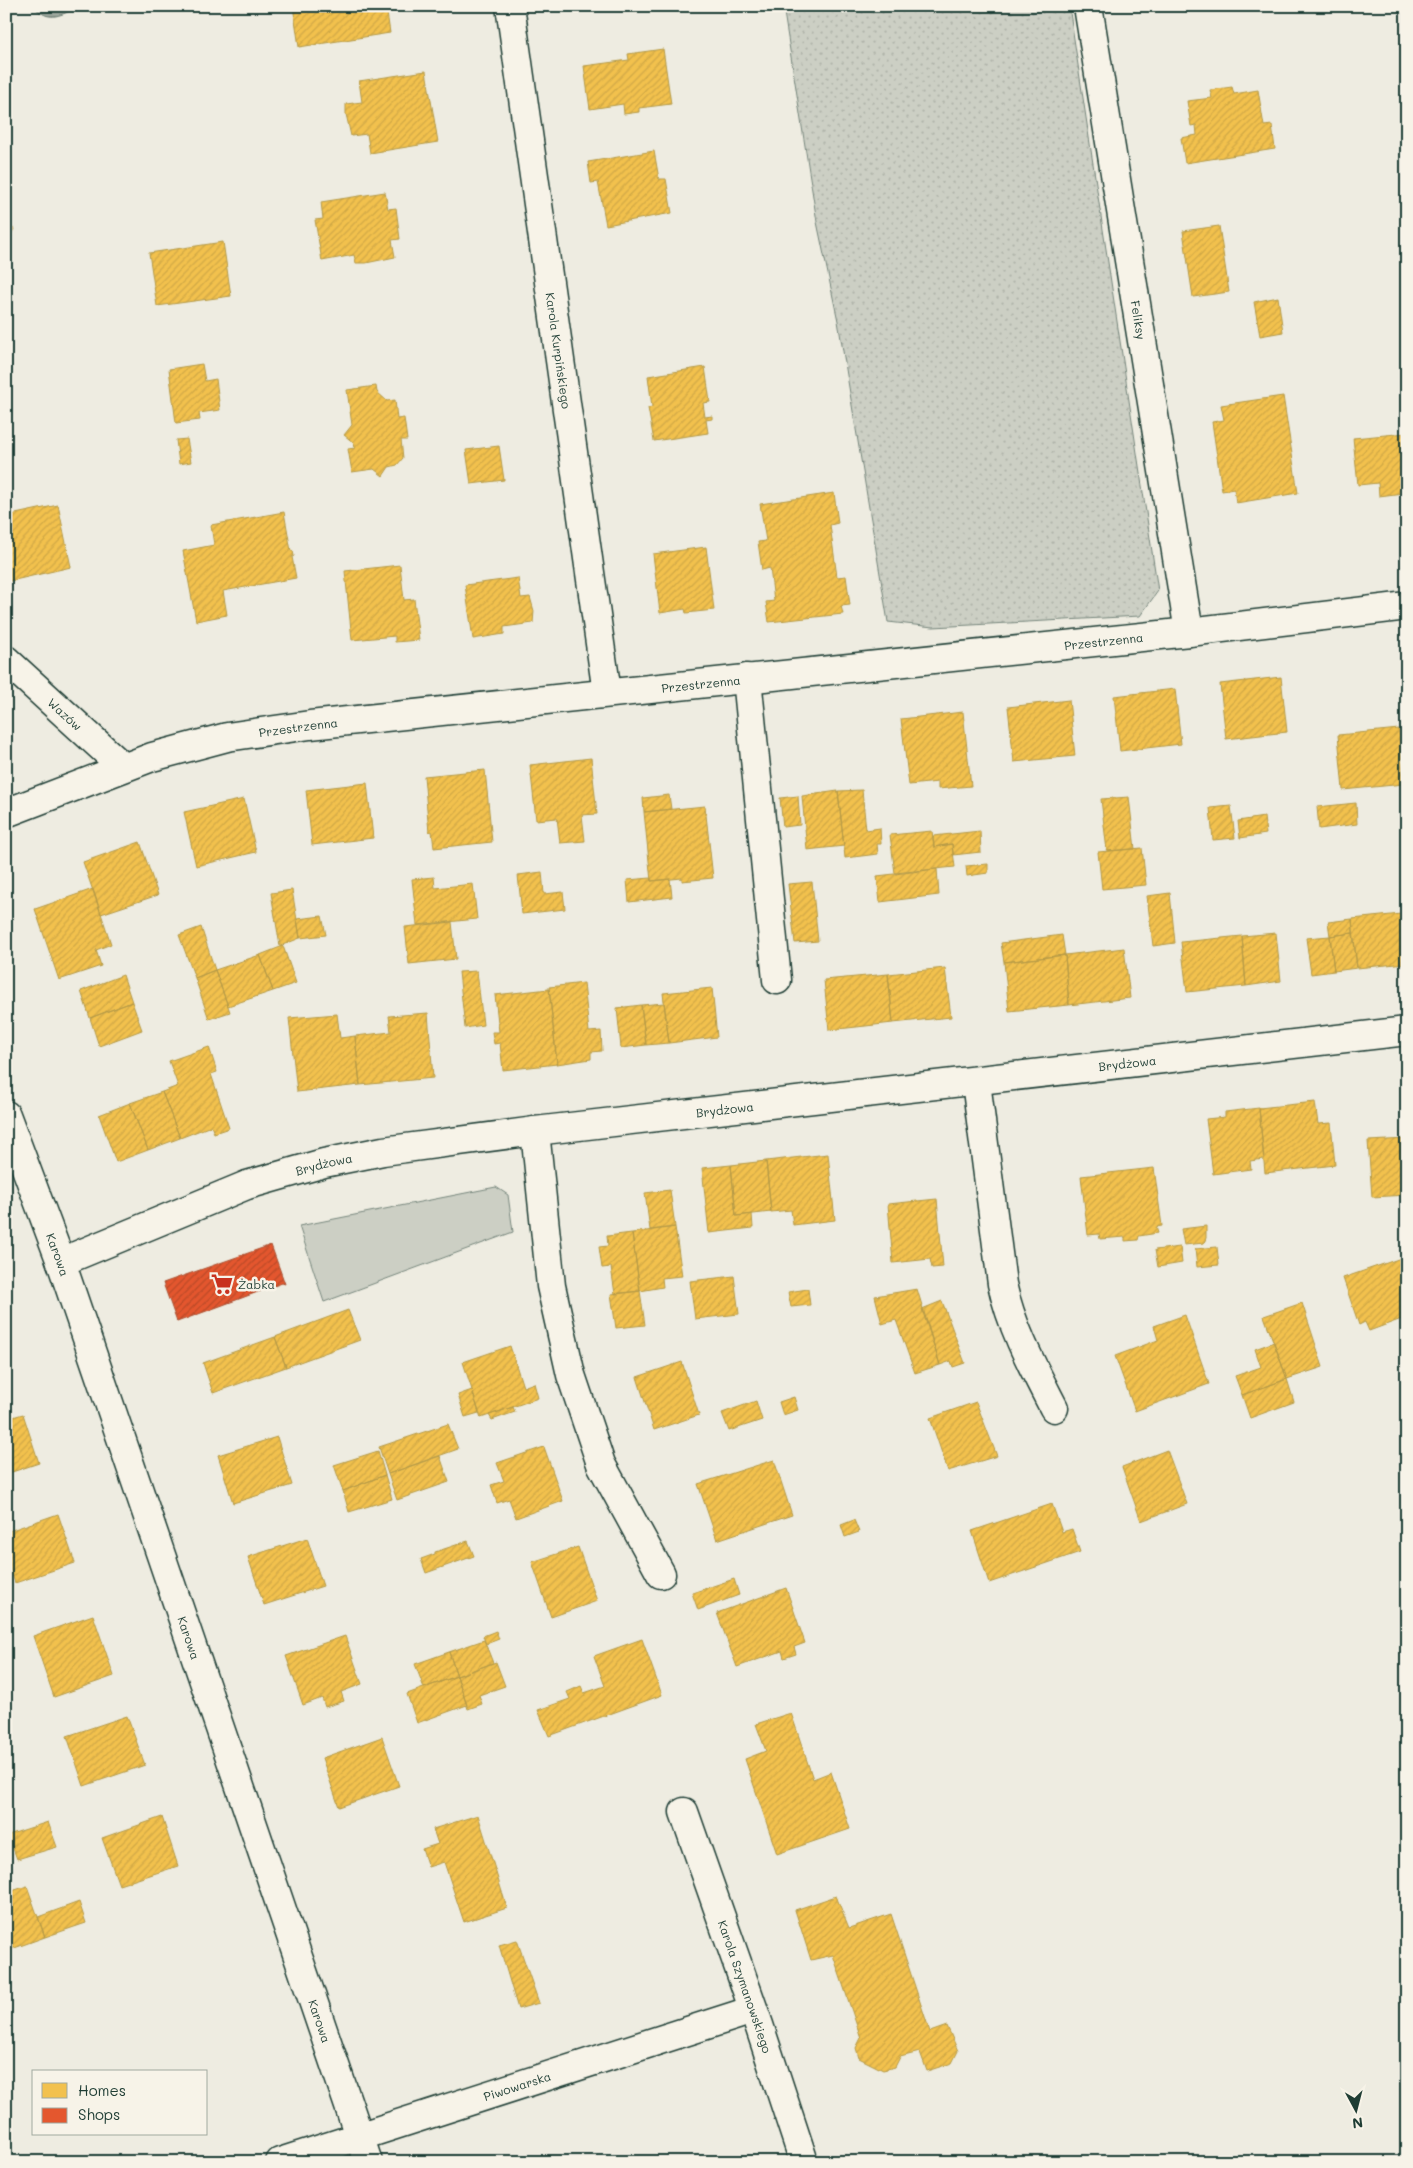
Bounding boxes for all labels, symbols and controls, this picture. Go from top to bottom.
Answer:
street label: Karola Kurpińskiego [543,291,575,410]
street label: Feliksy [1128,299,1150,341]
street label: Przestrzenna [1063,629,1144,653]
street label: Przestrzenna [661,671,741,696]
street label: Wazów [44,694,86,734]
street label: Przestrzenna [258,714,339,740]
street label: Brydżowa [1098,1052,1157,1074]
street label: Brydżowa [695,1098,755,1120]
street label: Brydżowa [294,1149,354,1179]
street label: Karowa [43,1231,73,1278]
supermarket icon: Żabka [209,1271,235,1297]
place label: Żabka [238,1276,275,1292]
street label: Karowa [174,1614,204,1662]
street label: Karola Szymanowskiego [715,1918,776,2055]
street label: Karowa [305,1997,335,2045]
street label: Piwowarska [481,2067,553,2104]
legend [32,2070,208,2136]
text: Homes [78,2080,126,2100]
north arrow [1330,2086,1380,2136]
text: Shops [78,2104,120,2124]
text: N [1351,2113,1364,2133]

